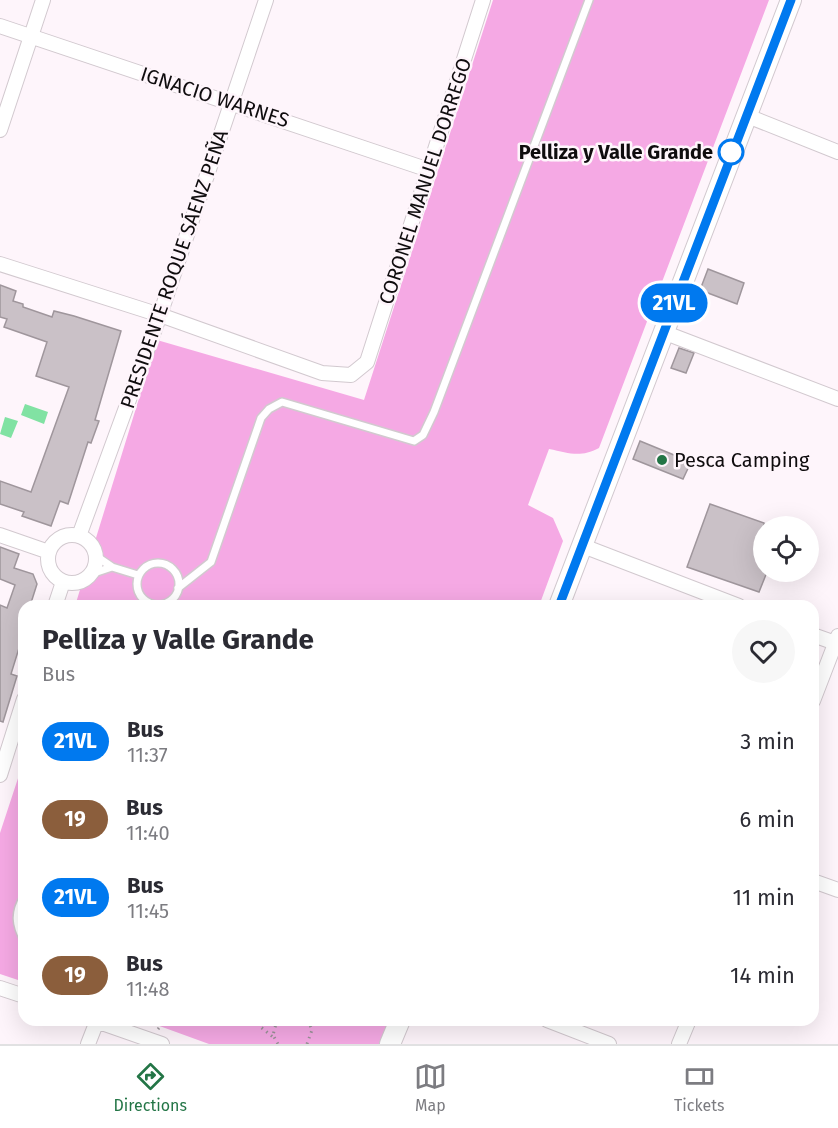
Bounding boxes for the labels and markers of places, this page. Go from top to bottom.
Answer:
marker: Pelliza y Valle Grande [718,139,744,165]
place label: Pelliza y Valle Grande [519,140,713,164]
place label: Pesca Camping [674,448,810,472]
marker: Pesca Camping [655,453,669,467]

